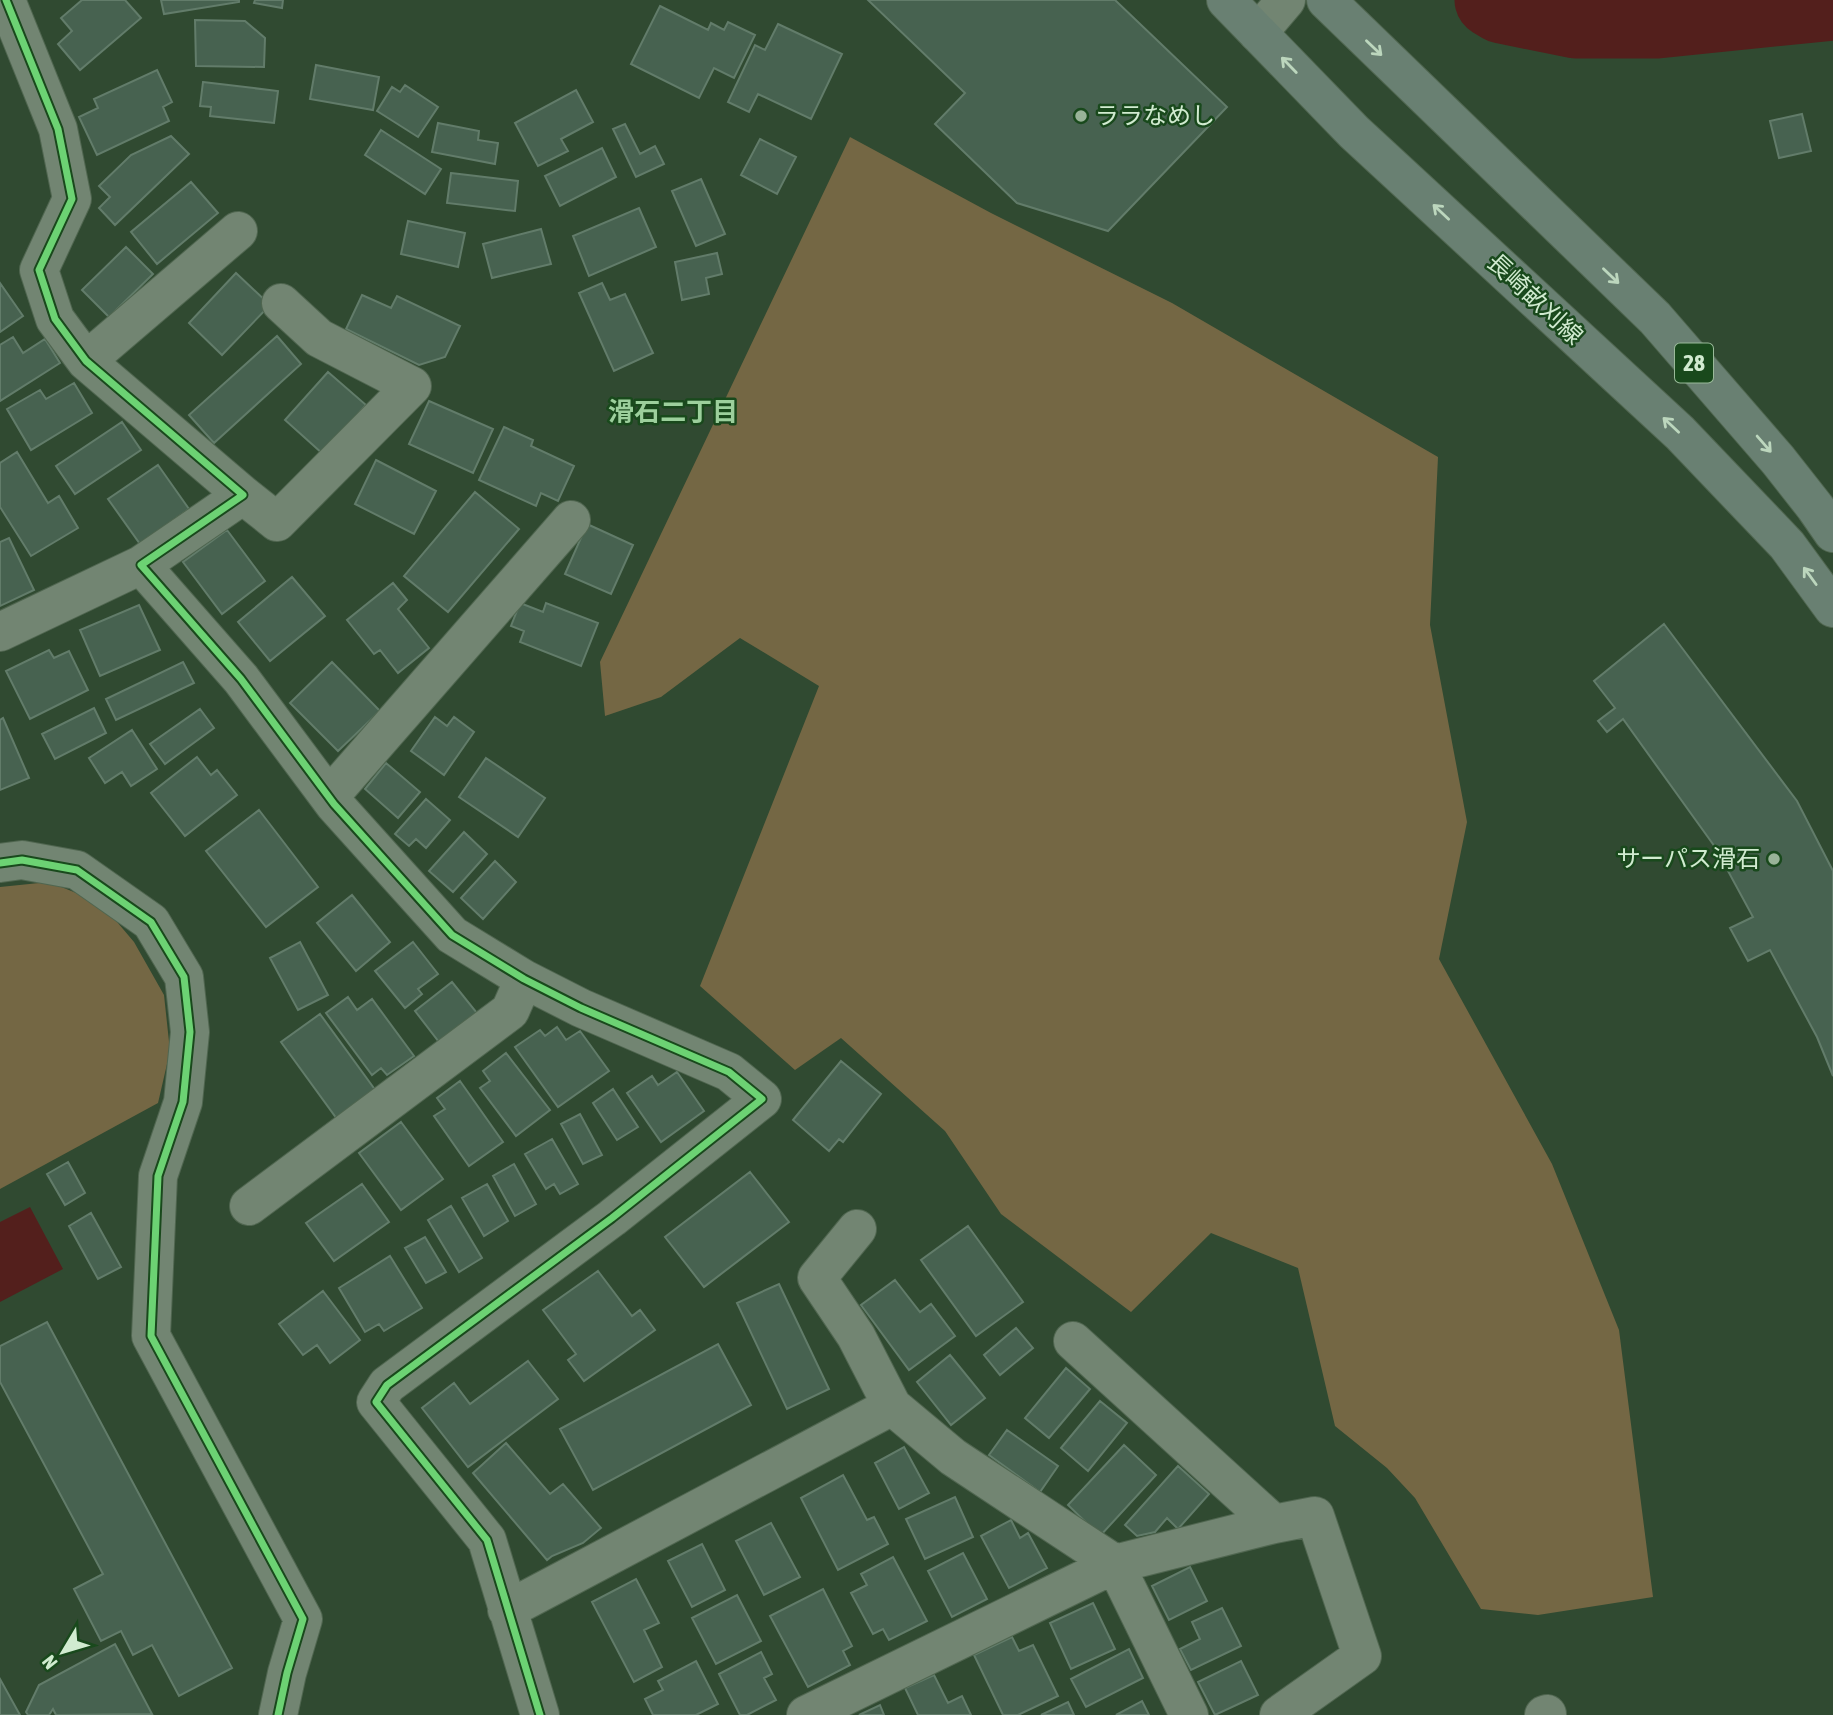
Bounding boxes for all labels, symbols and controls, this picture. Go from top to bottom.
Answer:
one-way arrow [1365,39,1382,56]
one-way arrow [1281,57,1298,74]
place label: ララなめし [1095,102,1215,129]
marker: ララなめし [1073,108,1089,124]
one-way arrow [1432,204,1450,220]
street label: 長崎畝刈線 [1482,248,1588,349]
one-way arrow [1602,268,1619,285]
road number: 28 [1675,344,1713,382]
district label: 滑石二丁目 [608,397,738,427]
one-way arrow [1662,417,1680,433]
one-way arrow [1756,435,1772,453]
one-way arrow [1803,567,1817,586]
place label: サーパス滑石 [1616,845,1760,872]
marker: サーパス滑石 [1766,851,1782,867]
north arrow [28,1617,98,1687]
text: N [37,1651,62,1674]

